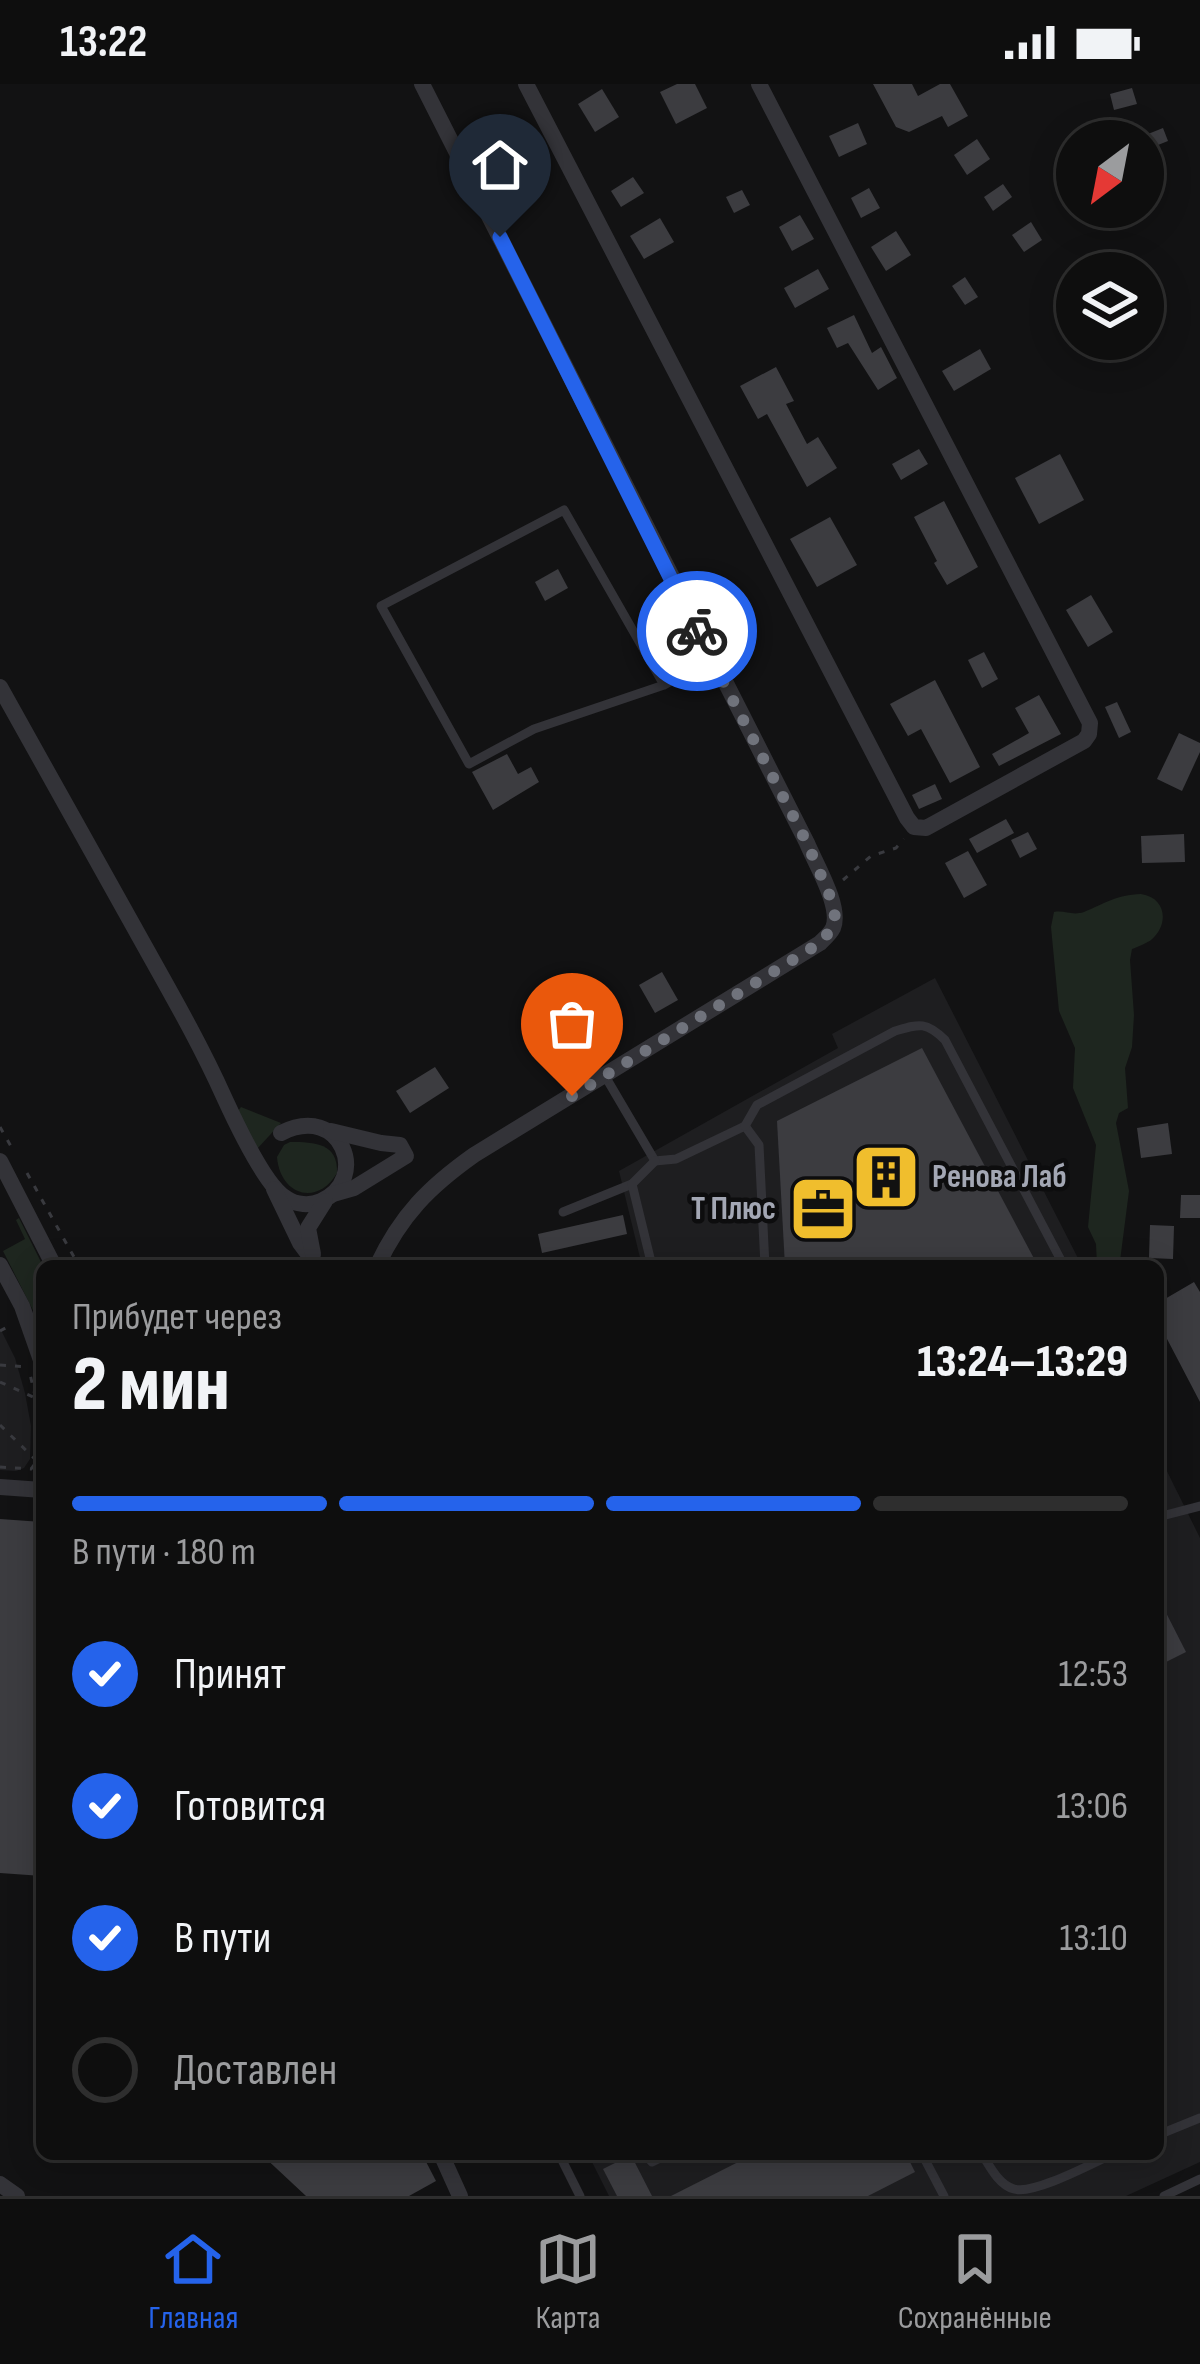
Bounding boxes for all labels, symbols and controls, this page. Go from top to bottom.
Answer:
text: 13:22 [60,15,147,70]
pin [449,114,551,237]
north arrow [1056,120,1164,228]
map controls [1056,120,1164,360]
icon: home [467,132,533,198]
button: layers [1056,252,1164,360]
courier [637,571,757,691]
icon: bike [664,598,730,664]
pin [521,973,623,1096]
icon: bag [539,991,605,1057]
building icon: Ренова Лаб [851,1142,921,1212]
place label: Ренова Лаб [932,1157,1067,1197]
office icon: Т Плюс [788,1174,858,1244]
place label: Т Плюс [691,1189,776,1229]
text: Прибудет через [72,1294,282,1341]
text: 13:24–13:29 [917,1335,1128,1390]
text: 2 мин [72,1339,230,1432]
text: В пути · 180 m [72,1529,256,1576]
icon: check [72,1641,138,1707]
text: Принят [174,1647,286,1702]
text: 12:53 [1059,1651,1128,1698]
icon: check [72,1773,138,1839]
text: Готовится [174,1779,326,1834]
text: 13:06 [1056,1783,1128,1830]
icon: check [72,1905,138,1971]
text: В пути [174,1911,271,1966]
text: 13:10 [1060,1915,1128,1962]
text: Доставлен [174,2043,337,2098]
tab: Главная [148,2226,238,2338]
tab: Карта [535,2226,601,2338]
tab: Сохранённые [898,2226,1052,2338]

